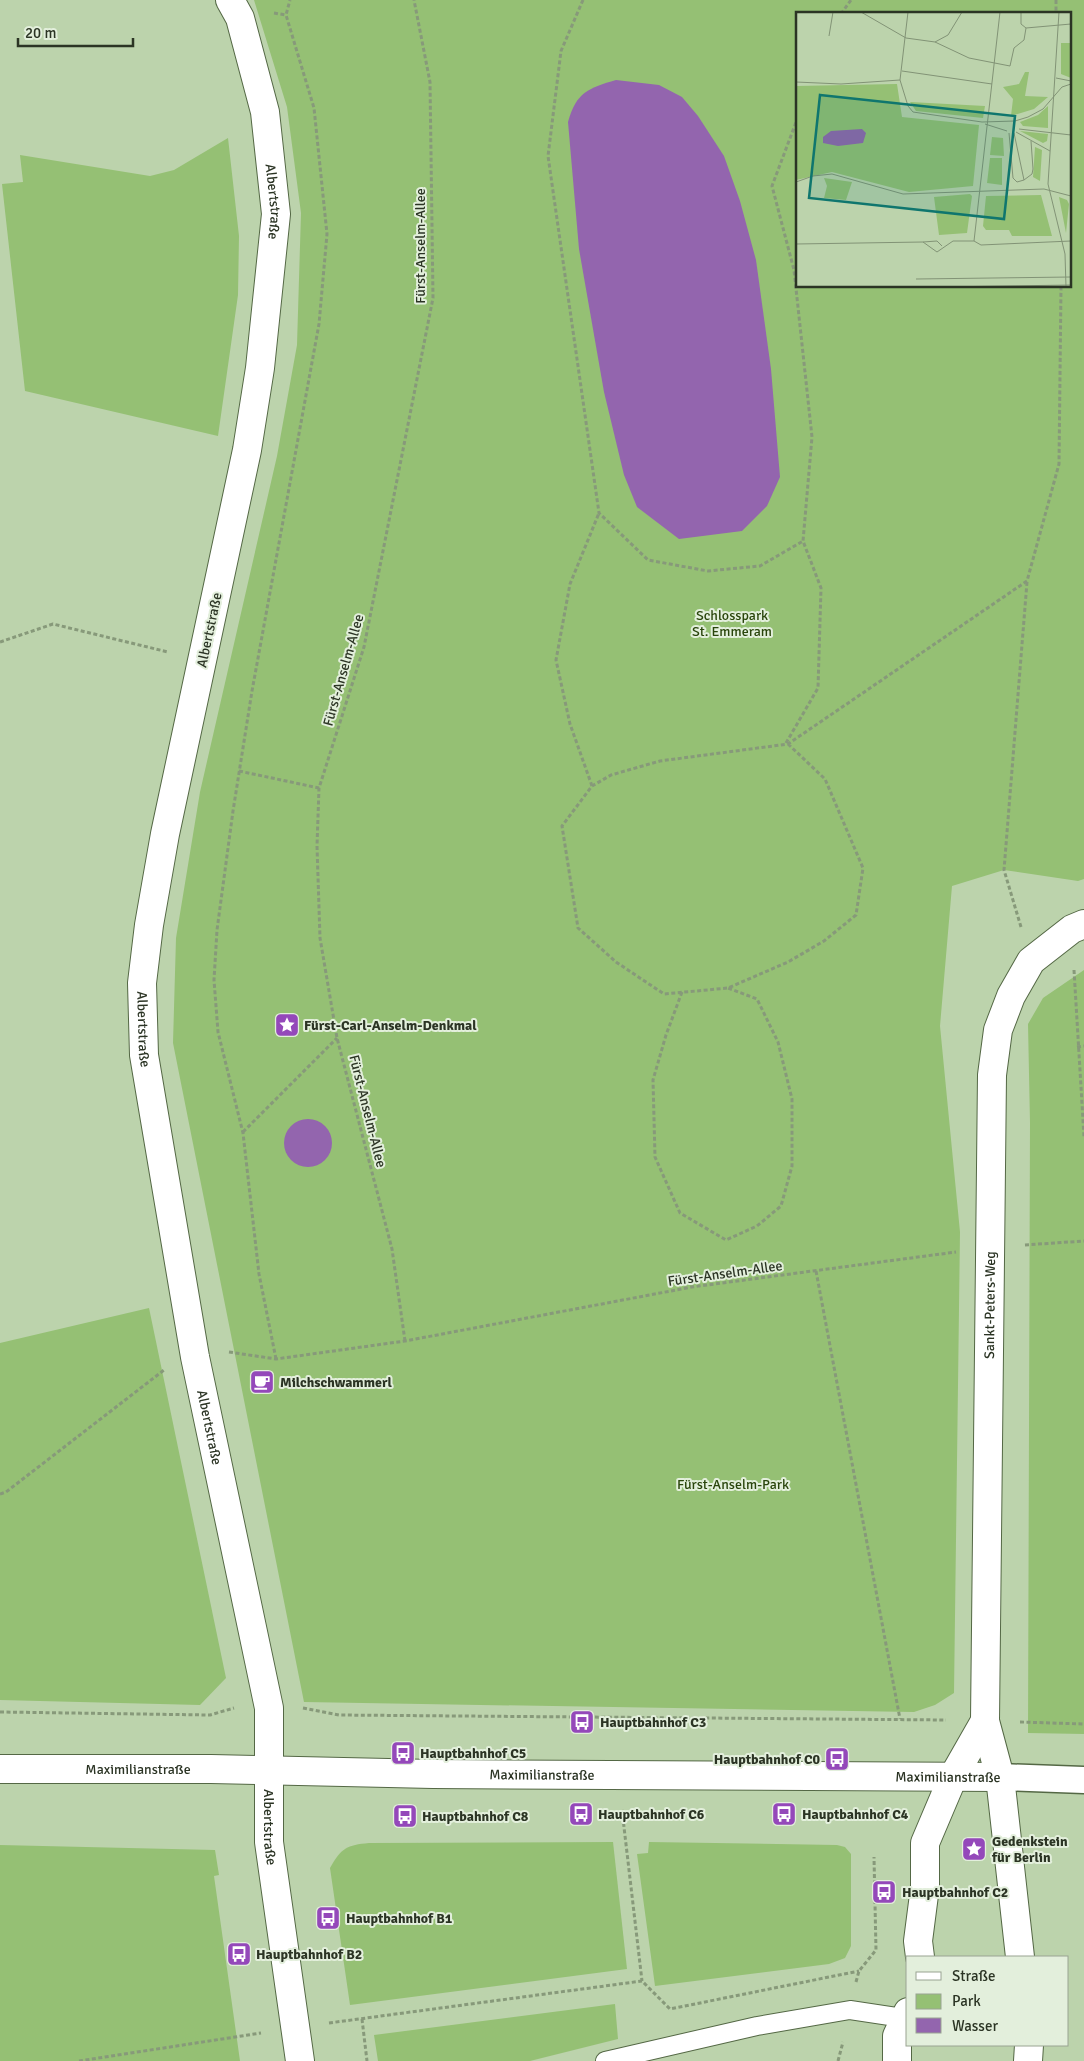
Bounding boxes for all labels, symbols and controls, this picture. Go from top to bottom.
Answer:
inset map [796,12,1072,288]
scale bar [18,15,132,47]
text: 20 m [25,24,56,42]
street label: Albertstraße [262,163,284,240]
street label: Fürst-Anselm-Allee [412,188,429,304]
street label: Albertstraße [193,591,226,669]
park label: Schlosspark St. Emmeram [692,607,772,640]
street label: Fürst-Anselm-Allee [319,612,368,728]
street label: Albertstraße [133,991,154,1069]
place icon: Fürst-Carl-Anselm-Denkmal [274,1012,300,1038]
place label: Fürst-Carl-Anselm-Denkmal [304,1017,477,1034]
street label: Fürst-Anselm-Allee [345,1053,390,1169]
street label: Sankt-Peters-Weg [981,1251,999,1359]
street label: Fürst-Anselm-Allee [667,1257,783,1290]
cafe icon: Milchschwammerl [249,1369,275,1395]
place label: Milchschwammerl [280,1374,393,1391]
street label: Albertstraße [193,1388,226,1467]
park label: Fürst-Anselm-Park [677,1476,789,1493]
bus stop icon: Hauptbahnhof C3 [569,1709,595,1735]
place label: Hauptbahnhof C3 [600,1714,706,1731]
bus stop icon: Hauptbahnhof C5 [390,1740,416,1766]
place label: Hauptbahnhof C5 [420,1745,526,1762]
bus stop icon: Hauptbahnhof C0 [824,1746,850,1772]
place label: Hauptbahnhof C0 [714,1751,820,1768]
street label: Maximilianstraße [85,1761,191,1778]
street label: Maximilianstraße [489,1766,595,1784]
street label: Maximilianstraße [895,1768,1001,1786]
street label: Albertstraße [260,1789,280,1866]
bus stop icon: Hauptbahnhof C6 [568,1801,594,1827]
bus stop icon: Hauptbahnhof C4 [771,1801,797,1827]
bus stop icon: Hauptbahnhof C8 [392,1803,418,1829]
place label: Hauptbahnhof C6 [598,1806,705,1823]
place label: Hauptbahnhof C4 [802,1806,909,1823]
place label: Hauptbahnhof C8 [422,1808,529,1825]
place label: Gedenkstein für Berlin [991,1833,1068,1866]
place icon: Gedenkstein für Berlin [961,1836,987,1862]
bus stop icon: Hauptbahnhof C2 [871,1879,897,1905]
place label: Hauptbahnhof C2 [902,1884,1008,1901]
bus stop icon: Hauptbahnhof B1 [315,1905,341,1931]
place label: Hauptbahnhof B1 [346,1910,453,1927]
bus stop icon: Hauptbahnhof B2 [226,1941,252,1967]
place label: Hauptbahnhof B2 [256,1946,362,1963]
legend [906,1956,1069,2046]
text: Straße [952,1967,996,1985]
text: Park [952,1992,981,2010]
text: Wasser [952,2017,998,2035]

